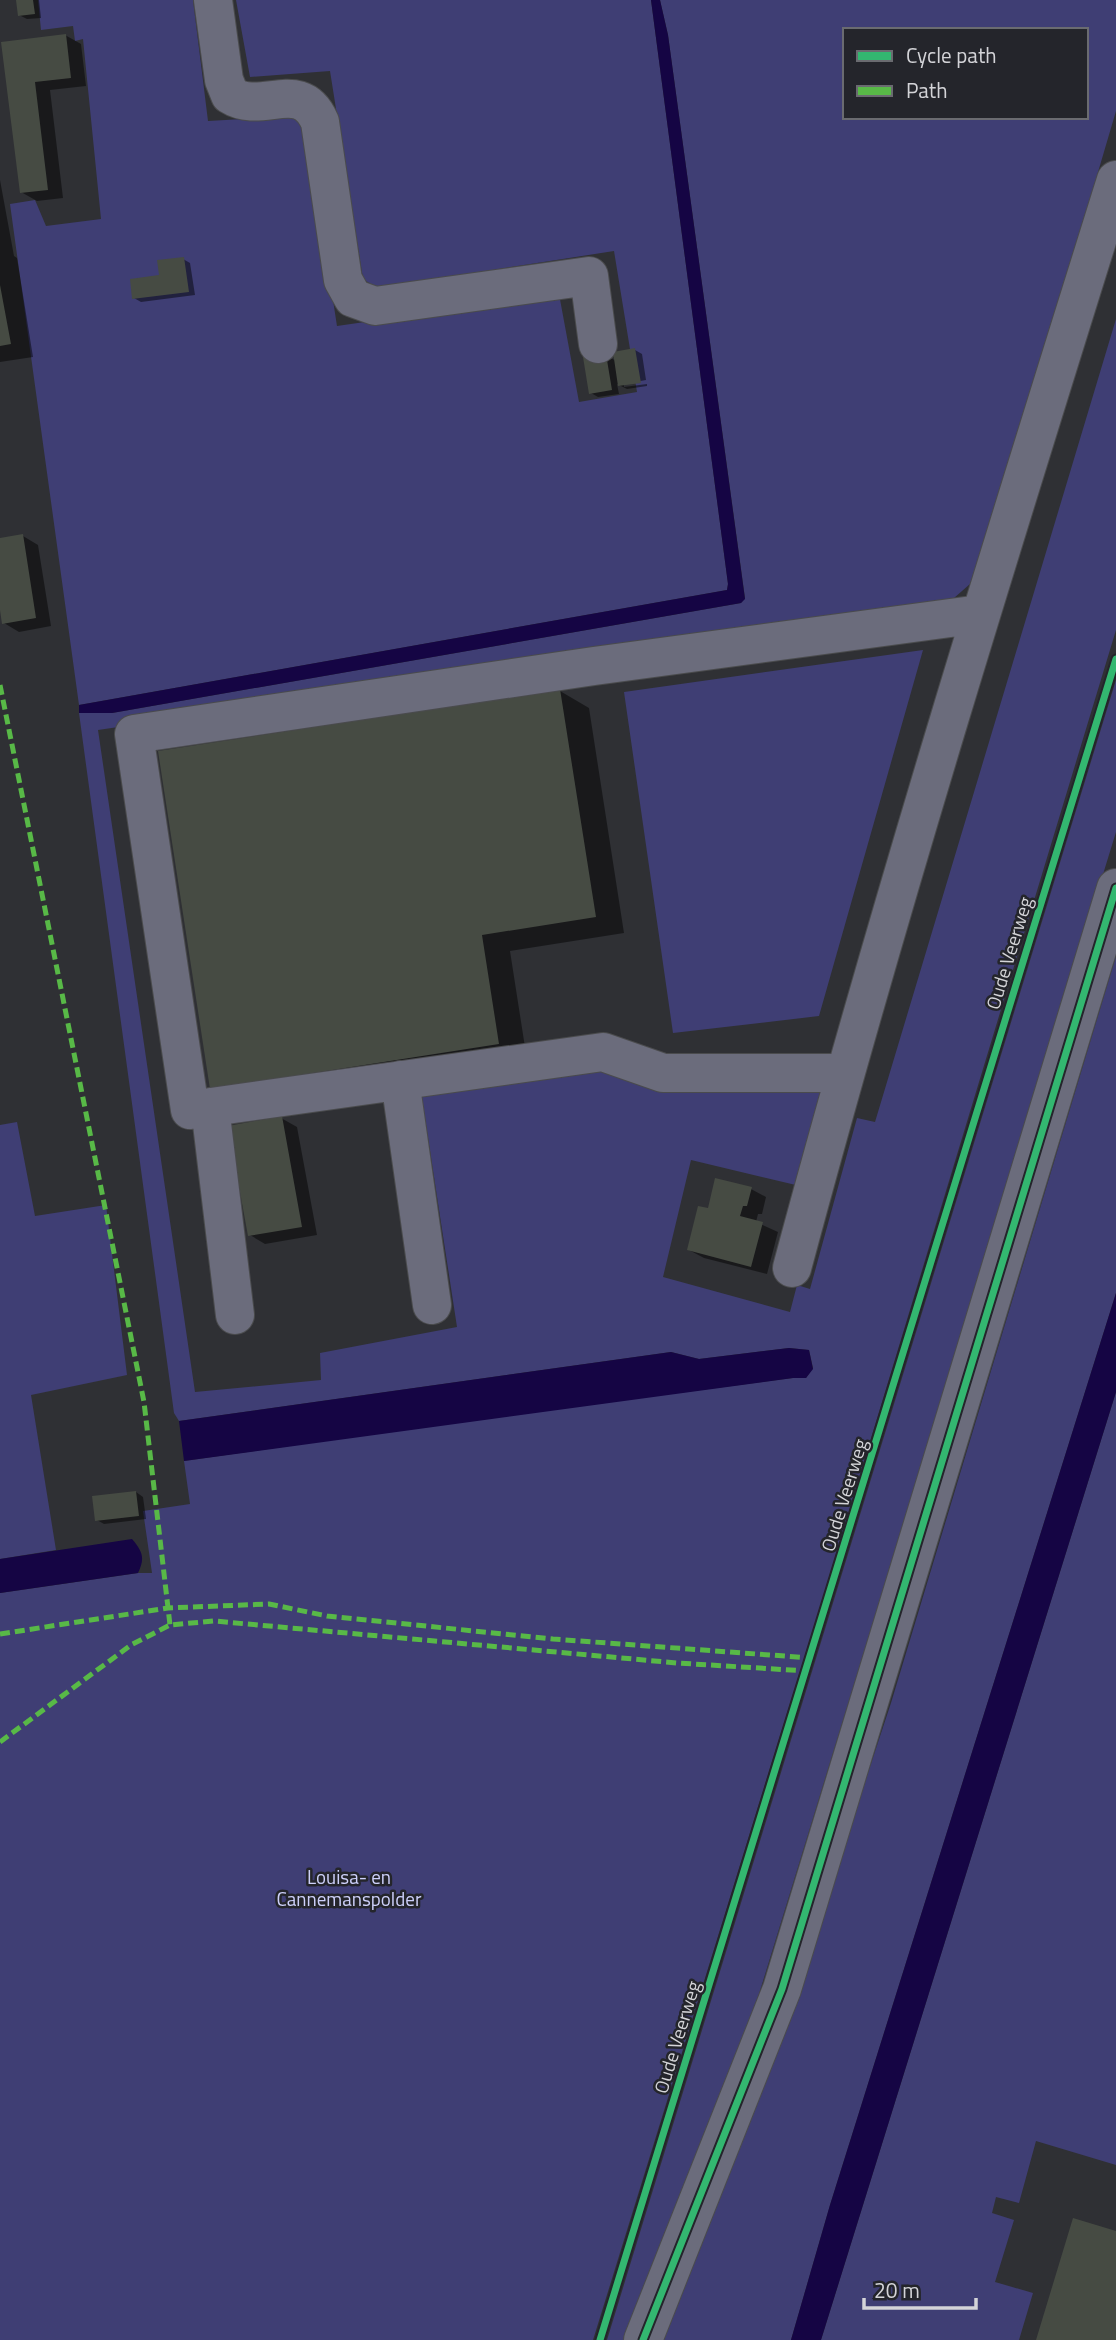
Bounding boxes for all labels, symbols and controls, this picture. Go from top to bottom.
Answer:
legend [843,28,1088,119]
text: Cycle path [906,39,997,71]
text: Path [906,74,948,106]
street label: Oude Veerweg [978,893,1039,1013]
street label: Oude Veerweg [813,1435,874,1555]
park label: Louisa- en Cannemanspolder [277,1862,422,1913]
street label: Oude Veerweg [646,1977,707,2097]
scale bar [864,2266,976,2310]
text: 20 m [874,2274,920,2306]

